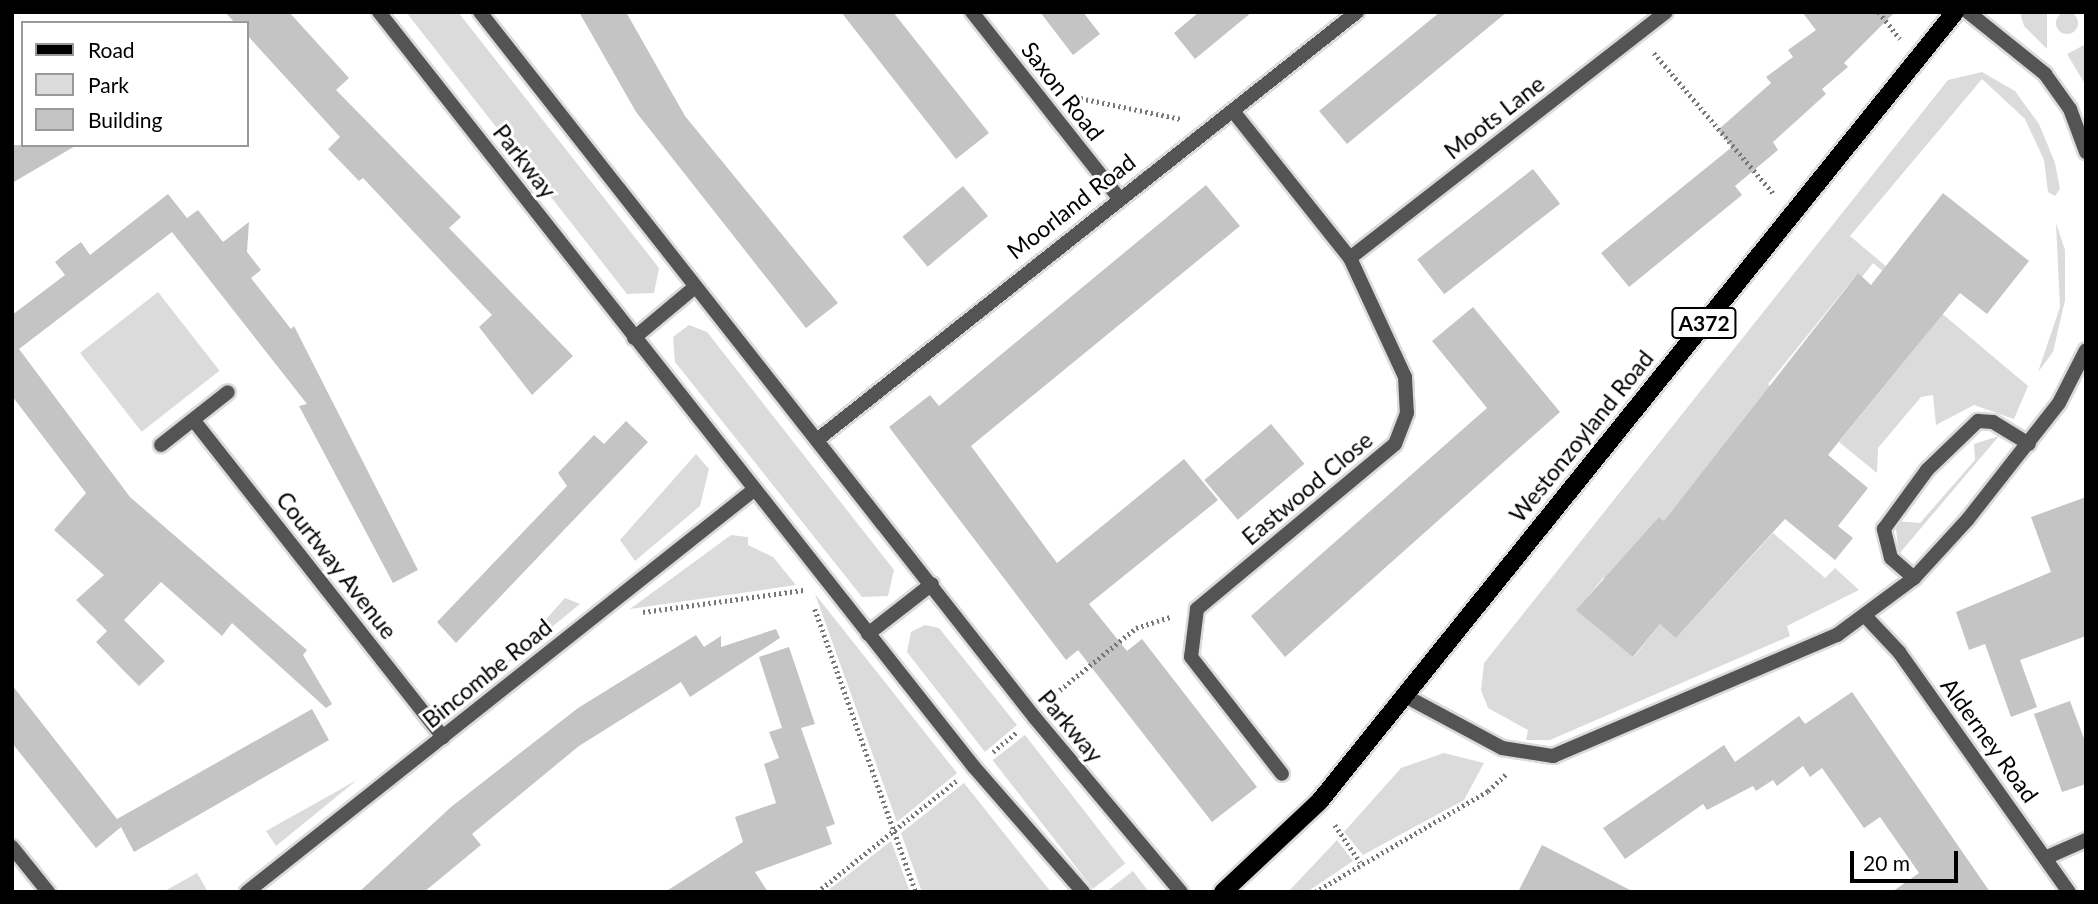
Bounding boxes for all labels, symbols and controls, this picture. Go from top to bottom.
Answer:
legend [21,21,248,147]
street label: Saxon Road [1016,36,1110,146]
text: Road [88,37,135,62]
street label: Moots Lane [1439,69,1549,165]
text: Park [88,72,129,97]
text: Building [88,107,163,132]
street label: Parkway [488,119,562,203]
street label: Moorland Road [1001,147,1141,265]
road number: A372 [1671,306,1737,340]
street label: Westonzoyland Road [1503,345,1659,527]
street label: Eastwood Close [1236,426,1378,550]
street label: Courtway Avenue [271,485,403,645]
street label: Bincombe Road [417,613,557,733]
street label: Alderney Road [1935,672,2045,808]
street label: Parkway [1033,684,1109,768]
scale bar [1853,838,1962,882]
text: 20 m [1863,850,1910,875]

